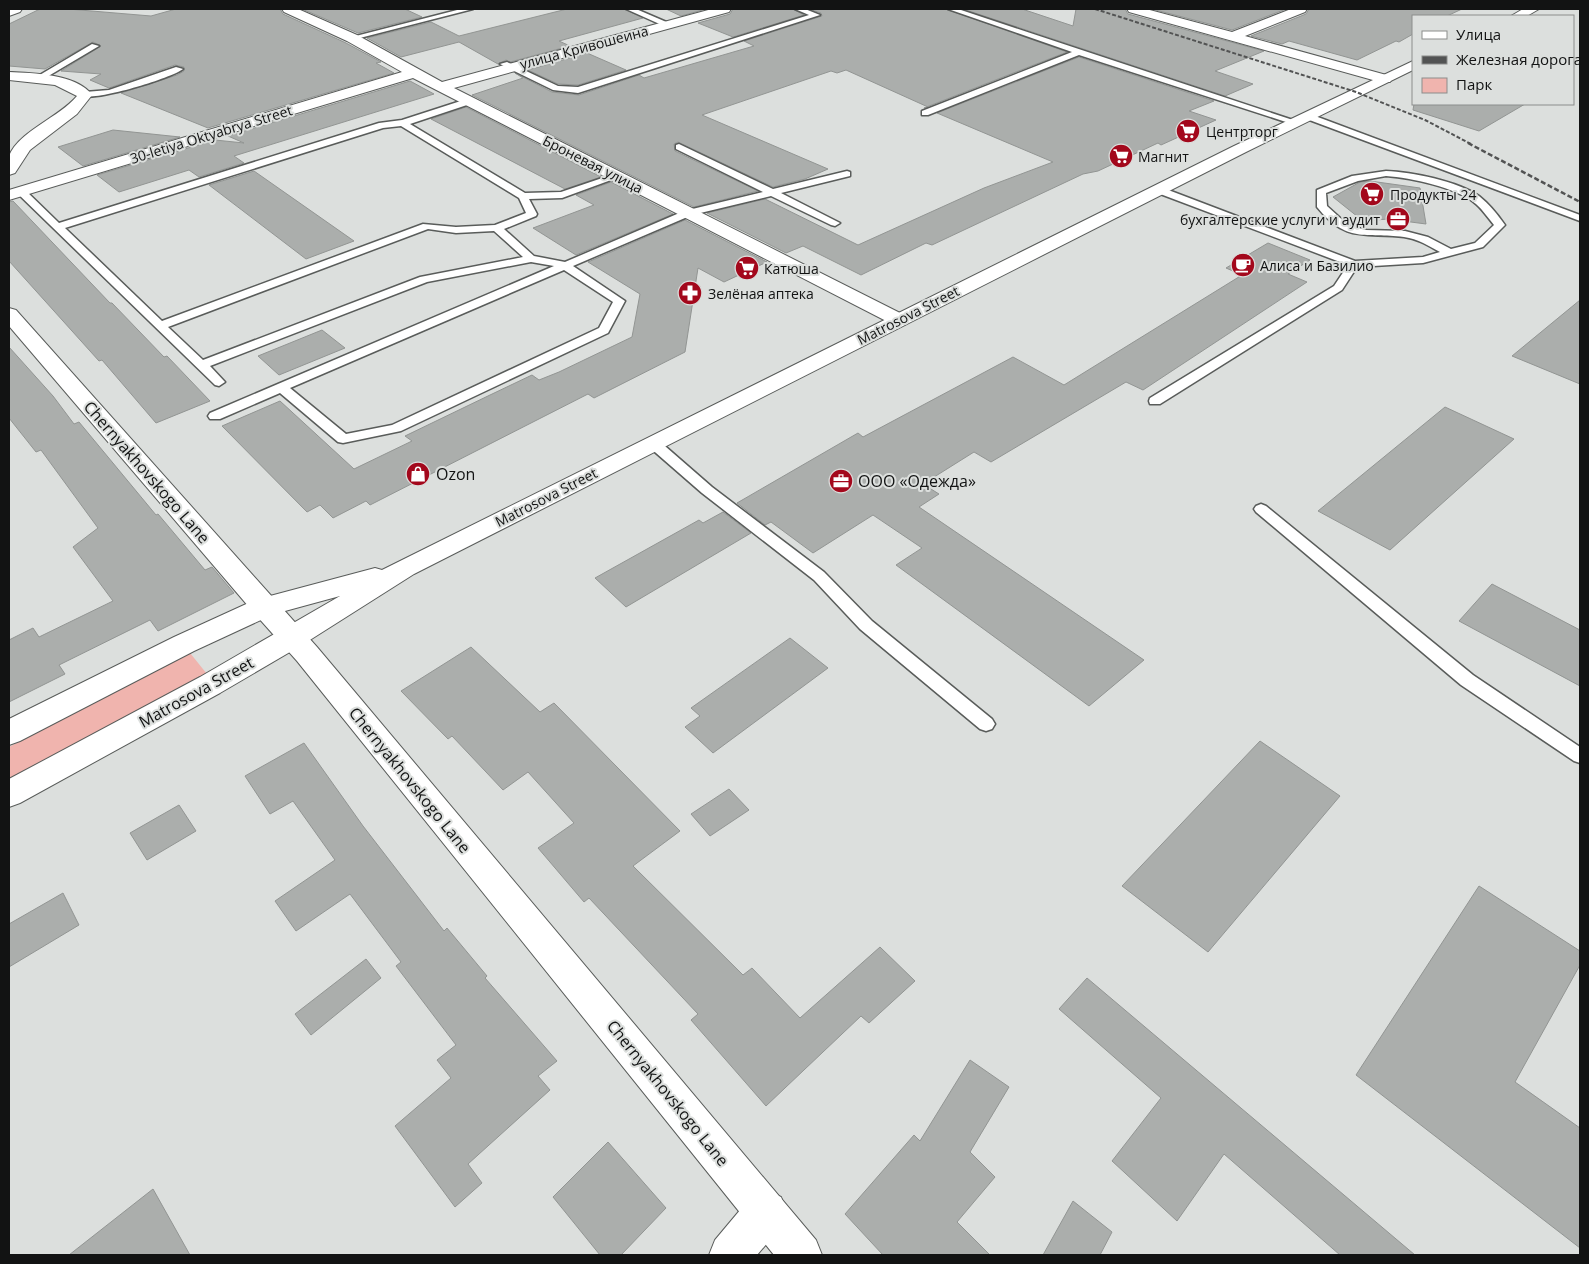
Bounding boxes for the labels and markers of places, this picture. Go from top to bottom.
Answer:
supermarket icon: Центрторг [1175,118,1201,144]
place label: Центрторг [1206,122,1278,141]
supermarket icon: Магнит [1108,143,1134,169]
place label: Магнит [1138,147,1189,166]
supermarket icon: Продукты 24 [1359,181,1385,207]
place label: Продукты 24 [1390,185,1476,204]
office icon: бухгалтерские услуги и аудит [1385,206,1411,232]
place label: бухгалтерские услуги и аудит [1180,210,1380,229]
cafe icon: Алиса и Базилио [1230,252,1256,278]
supermarket icon: Катюша [734,255,760,281]
place label: Алиса и Базилио [1260,256,1374,275]
place label: Катюша [764,259,819,278]
pharmacy icon: Зелёная аптека [677,280,703,306]
place label: Зелёная аптека [708,284,814,303]
shop icon: Ozon [405,461,431,487]
place label: Ozon [436,463,475,485]
office icon: ООО «Одежда» [828,468,854,494]
place label: ООО «Одежда» [858,470,976,492]

